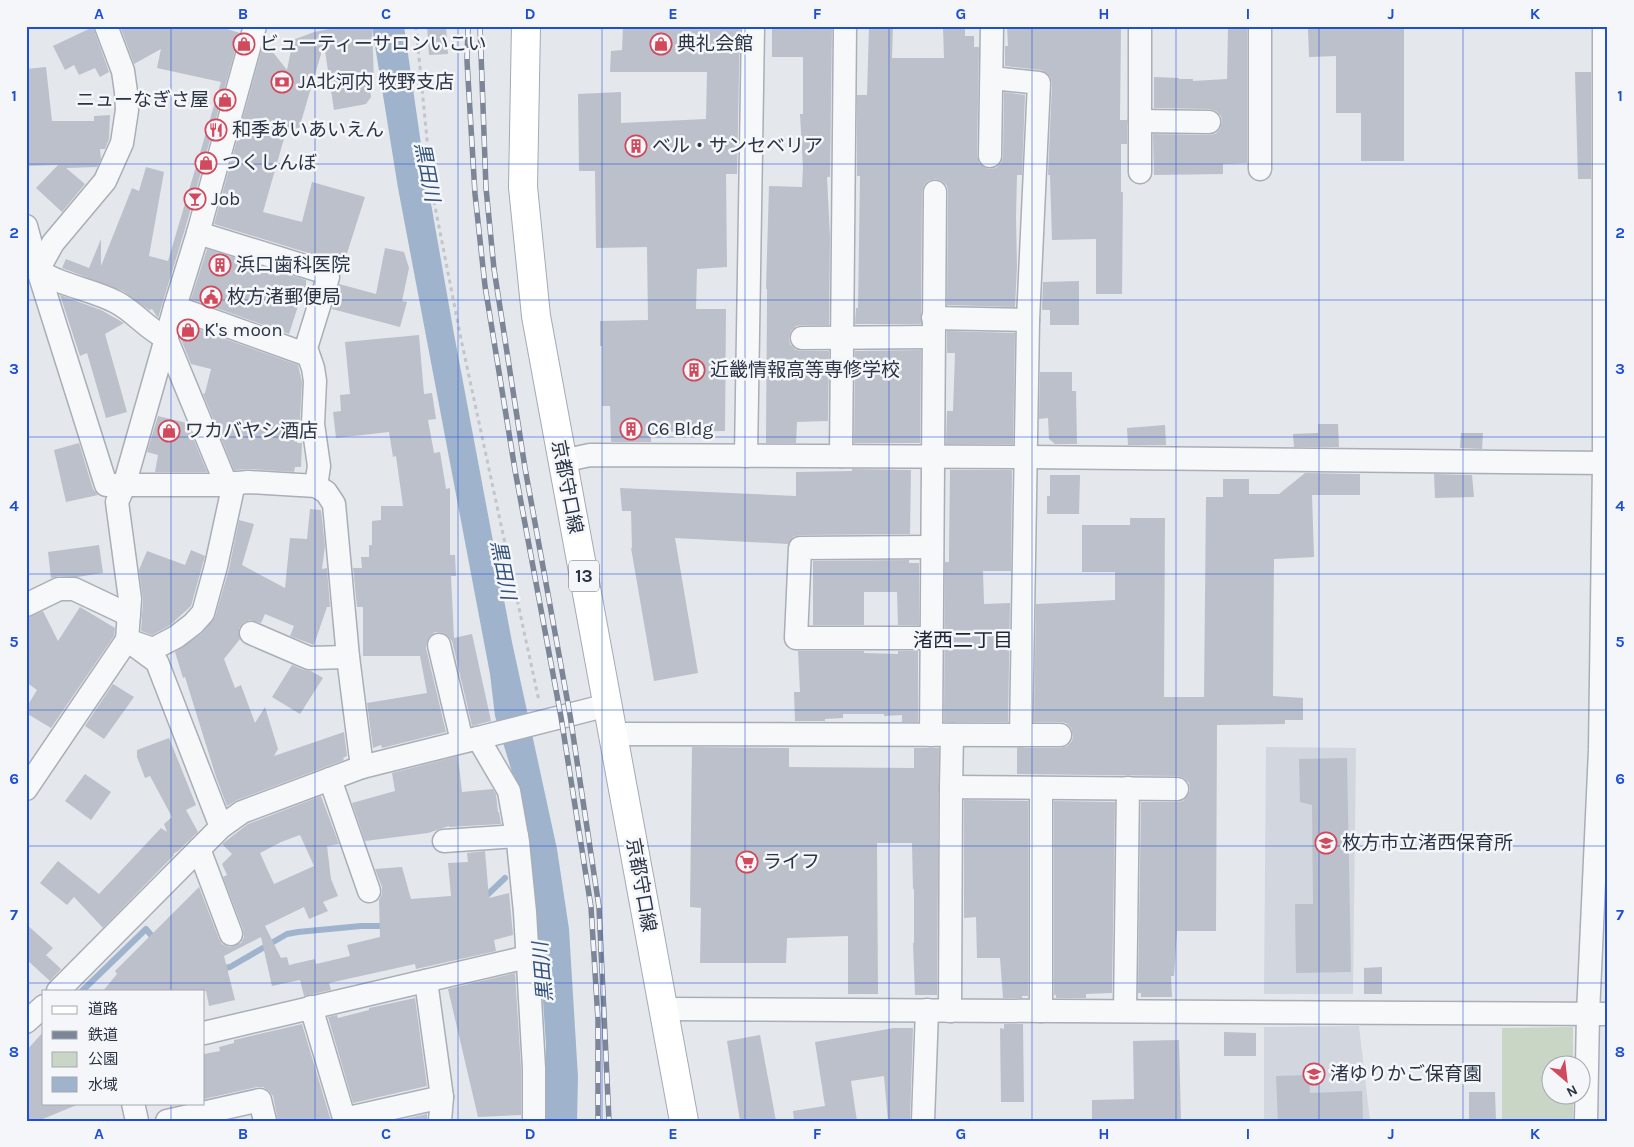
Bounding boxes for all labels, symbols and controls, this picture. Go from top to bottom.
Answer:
text: A [94,4,104,23]
text: B [238,4,248,23]
text: C [381,4,391,23]
text: D [525,4,536,23]
text: E [668,4,678,23]
text: F [813,4,822,23]
text: G [956,4,966,23]
text: H [1098,4,1110,23]
text: I [1246,4,1250,23]
text: J [1387,4,1395,23]
text: K [1530,4,1541,23]
shop icon: ビューティーサロンいこい [232,32,256,56]
shop icon: 典礼会館 [649,32,673,56]
place label: ビューティーサロンいこい [260,33,486,55]
place label: 典礼会館 [677,33,753,55]
bank icon: JA北河内 牧野支店 [270,70,294,94]
place label: JA北河内 牧野支店 [298,71,454,93]
text: 1 [11,86,17,105]
text: 1 [1617,86,1623,105]
shop icon: ニューなぎさ屋 [213,88,237,112]
place label: ニューなぎさ屋 [76,89,209,111]
restaurant icon: 和季あいあいえん [204,118,228,142]
place label: 和季あいあいえん [232,119,384,141]
building icon: ベル・サンセベリア [624,134,648,158]
place label: ベル・サンセベリア [652,135,823,157]
water label: 黒田川 [410,140,444,206]
shop icon: つくしんぼ [194,151,218,175]
place label: つくしんぼ [222,152,317,174]
bar icon: Job [183,187,207,211]
place label: Job [211,188,240,210]
text: 2 [9,223,19,242]
text: 2 [1615,223,1625,242]
building icon: 浜口歯科医院 [208,253,232,277]
place label: 浜口歯科医院 [236,254,350,276]
public building icon: 枚方渚郵便局 [199,285,223,309]
place label: 枚方渚郵便局 [227,286,341,308]
shop icon: K's moon [176,318,200,342]
place label: K's moon [204,319,283,341]
building icon: 近畿情報高等専修学校 [682,358,706,382]
text: 3 [9,359,19,378]
place label: 近畿情報高等専修学校 [710,359,900,381]
text: 3 [1615,359,1625,378]
building icon: C6 Bldg [619,417,643,441]
place label: C6 Bldg [647,418,713,440]
shop icon: ワカバヤシ酒店 [157,419,181,443]
place label: ワカバヤシ酒店 [185,420,318,442]
street label: 京都守口線 [547,438,587,536]
text: 4 [9,496,19,515]
text: 4 [1615,496,1625,515]
water label: 黒田川 [486,538,520,604]
road number: 13 [569,560,599,592]
district label: 渚西二丁目 [913,629,1013,652]
text: 5 [9,632,19,651]
text: 5 [1615,632,1625,651]
text: 6 [9,769,19,788]
text: 6 [1615,769,1625,788]
school or university icon: 枚方市立渚西保育所 [1314,831,1338,855]
place label: 枚方市立渚西保育所 [1342,832,1513,854]
street label: 京都守口線 [622,836,660,934]
supermarket icon: ライフ [735,850,759,874]
place label: ライフ [763,851,820,873]
text: 7 [10,905,18,924]
text: 7 [1616,905,1624,924]
water label: 黒田川 [529,939,557,1003]
legend [42,990,205,1104]
text: 道路 [88,1000,118,1018]
text: 鉄道 [88,1026,118,1044]
text: 8 [9,1042,19,1061]
text: 8 [1615,1042,1625,1061]
text: 公園 [88,1050,118,1068]
north arrow [1542,1054,1592,1104]
school or university icon: 渚ゆりかご保育園 [1302,1062,1326,1086]
place label: 渚ゆりかご保育園 [1330,1063,1482,1085]
text: 水域 [88,1076,118,1094]
text: N [1563,1081,1580,1101]
text: A [94,1124,104,1143]
text: B [238,1124,248,1143]
text: C [381,1124,391,1143]
text: D [525,1124,536,1143]
text: E [668,1124,678,1143]
text: F [813,1124,822,1143]
text: G [956,1124,966,1143]
text: H [1098,1124,1110,1143]
text: I [1246,1124,1250,1143]
text: J [1387,1124,1395,1143]
text: K [1530,1124,1541,1143]

